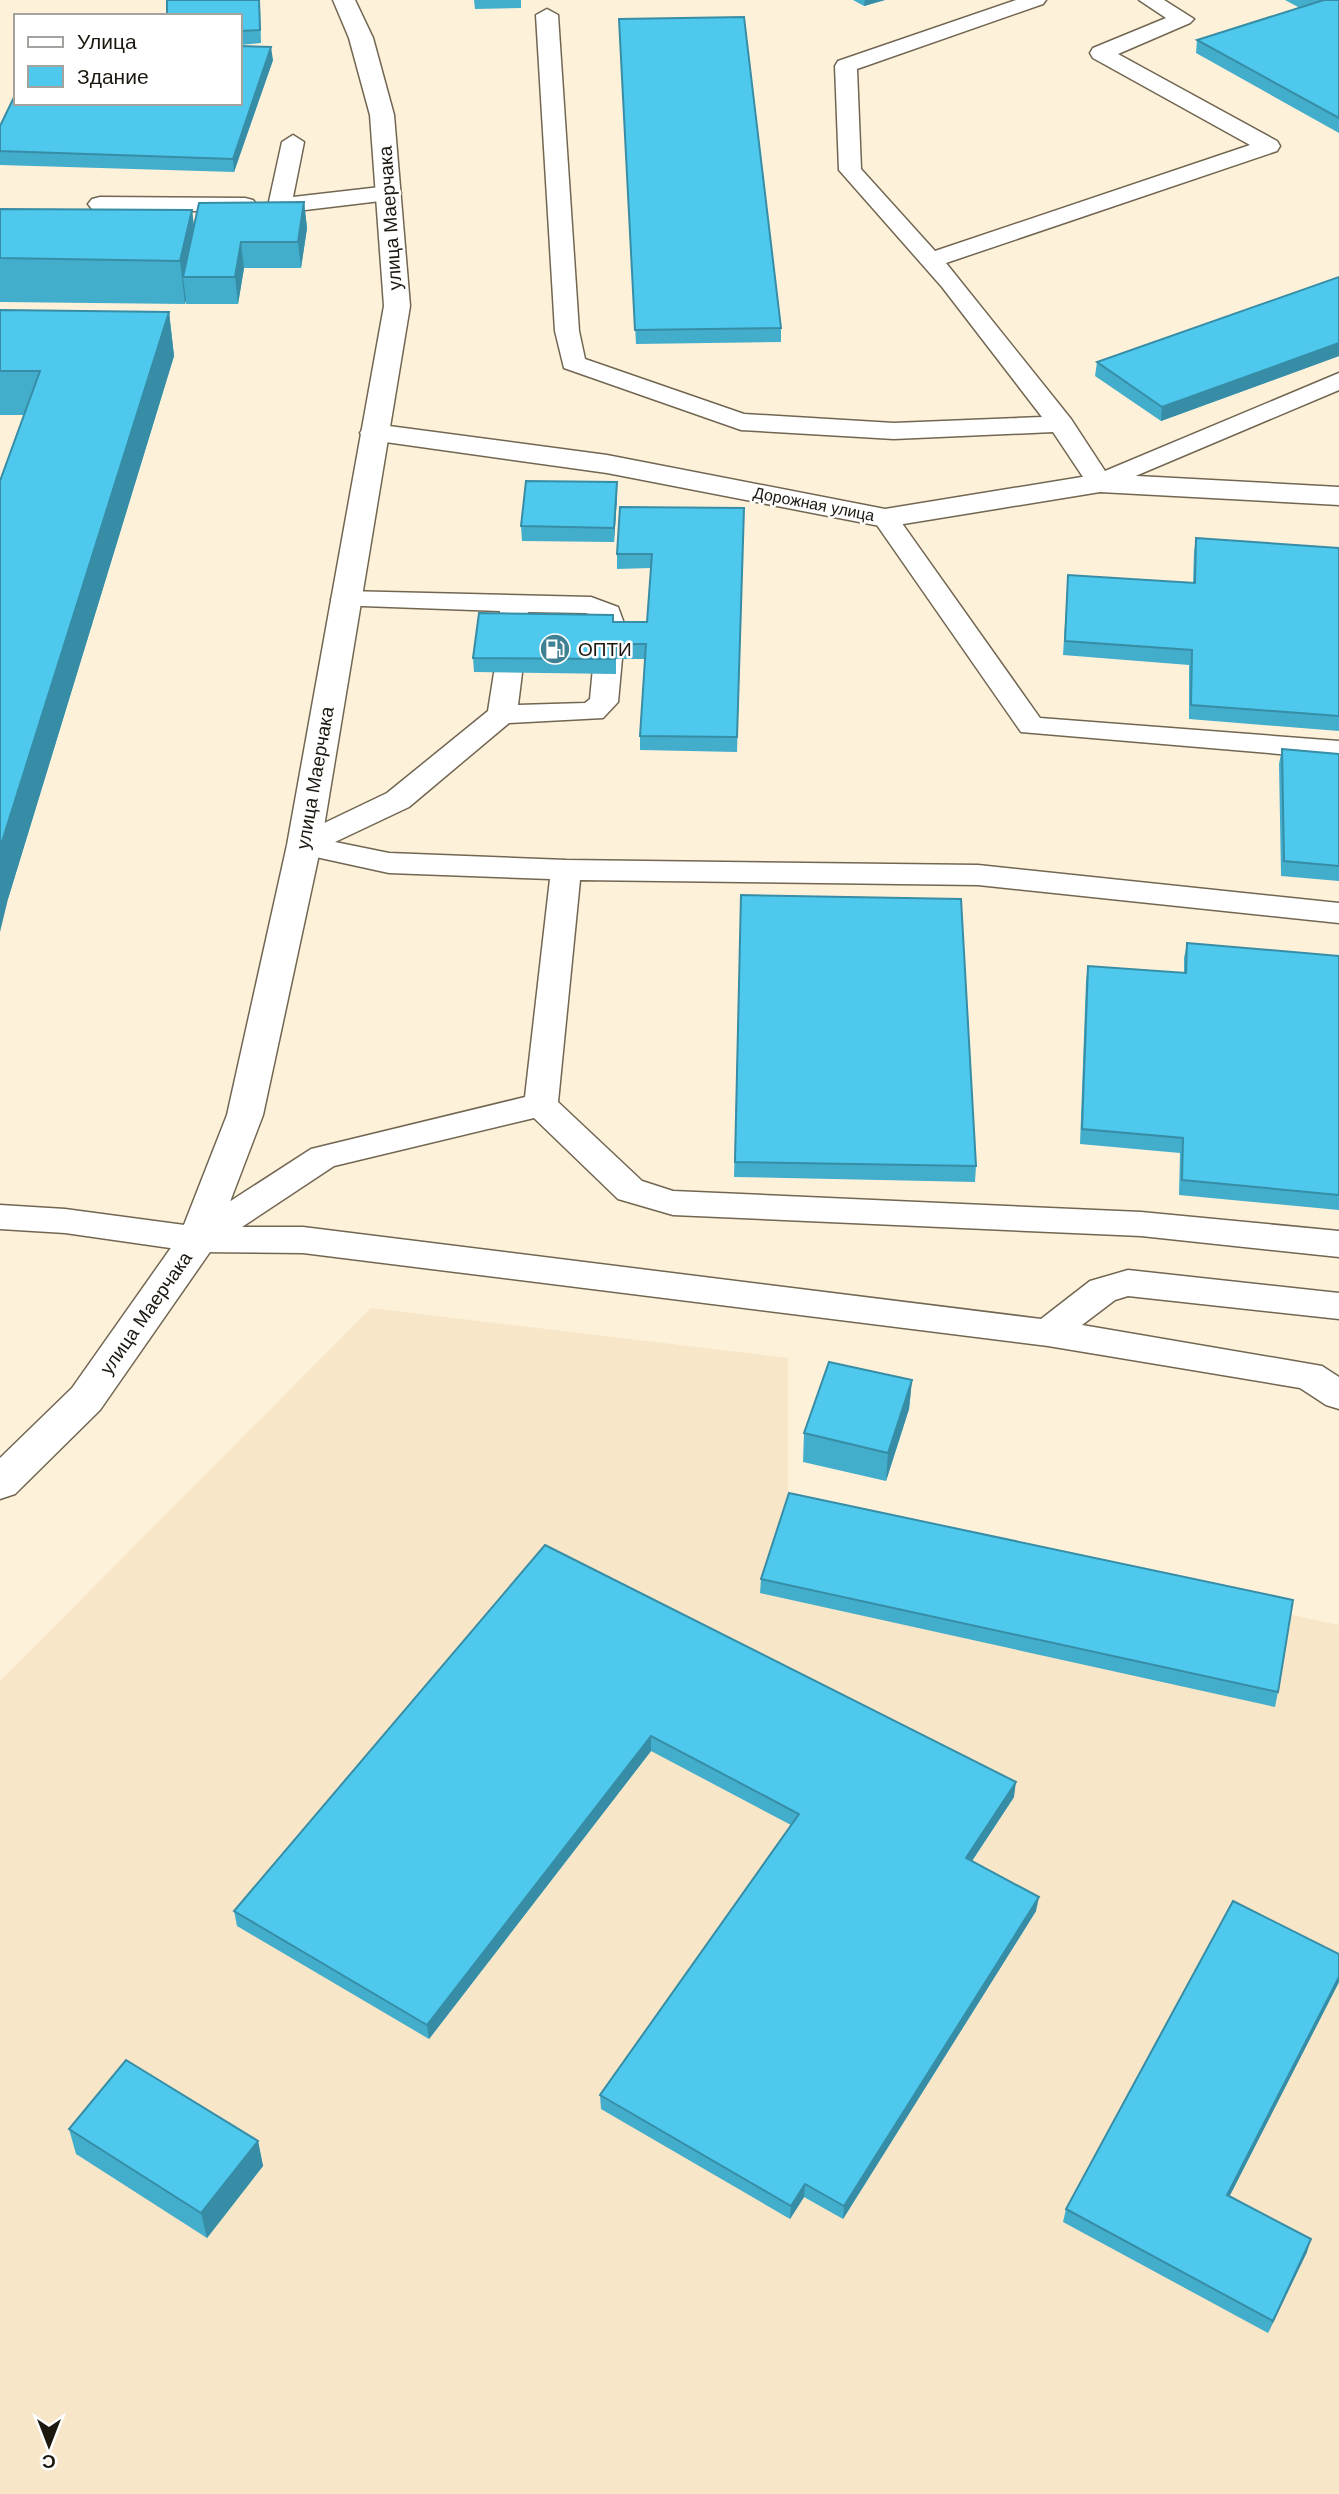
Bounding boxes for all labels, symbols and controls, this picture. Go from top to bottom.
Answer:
legend [14,14,242,105]
text: Улица [77,30,137,53]
text: Здание [77,65,149,88]
street label: улица Маерчака [374,145,406,291]
street label: Дорожная улица [752,484,876,524]
fuel station icon: ОПТИ [538,632,572,666]
place label: ОПТИ [578,639,632,660]
street label: улица Маерчака [292,705,338,851]
street label: улица Маерчака [96,1247,196,1378]
north arrow [14,2410,84,2480]
text: С [42,2451,56,2472]

